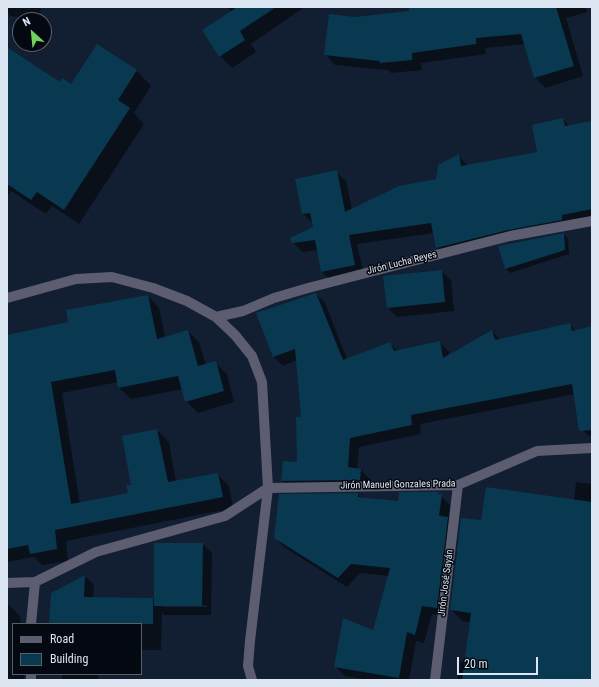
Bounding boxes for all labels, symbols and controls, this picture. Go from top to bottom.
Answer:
north arrow [12,12,52,52]
text: N [21,14,33,29]
street label: Jirón Lucha Reyes [366,249,438,277]
street label: Jirón Manuel Gonzales Prada [340,478,456,492]
street label: Jirón José Sayán [436,549,456,617]
legend [12,623,142,675]
text: Road [50,632,74,646]
scale bar [459,649,540,675]
text: Building [50,652,88,666]
text: 20 m [464,657,488,671]

